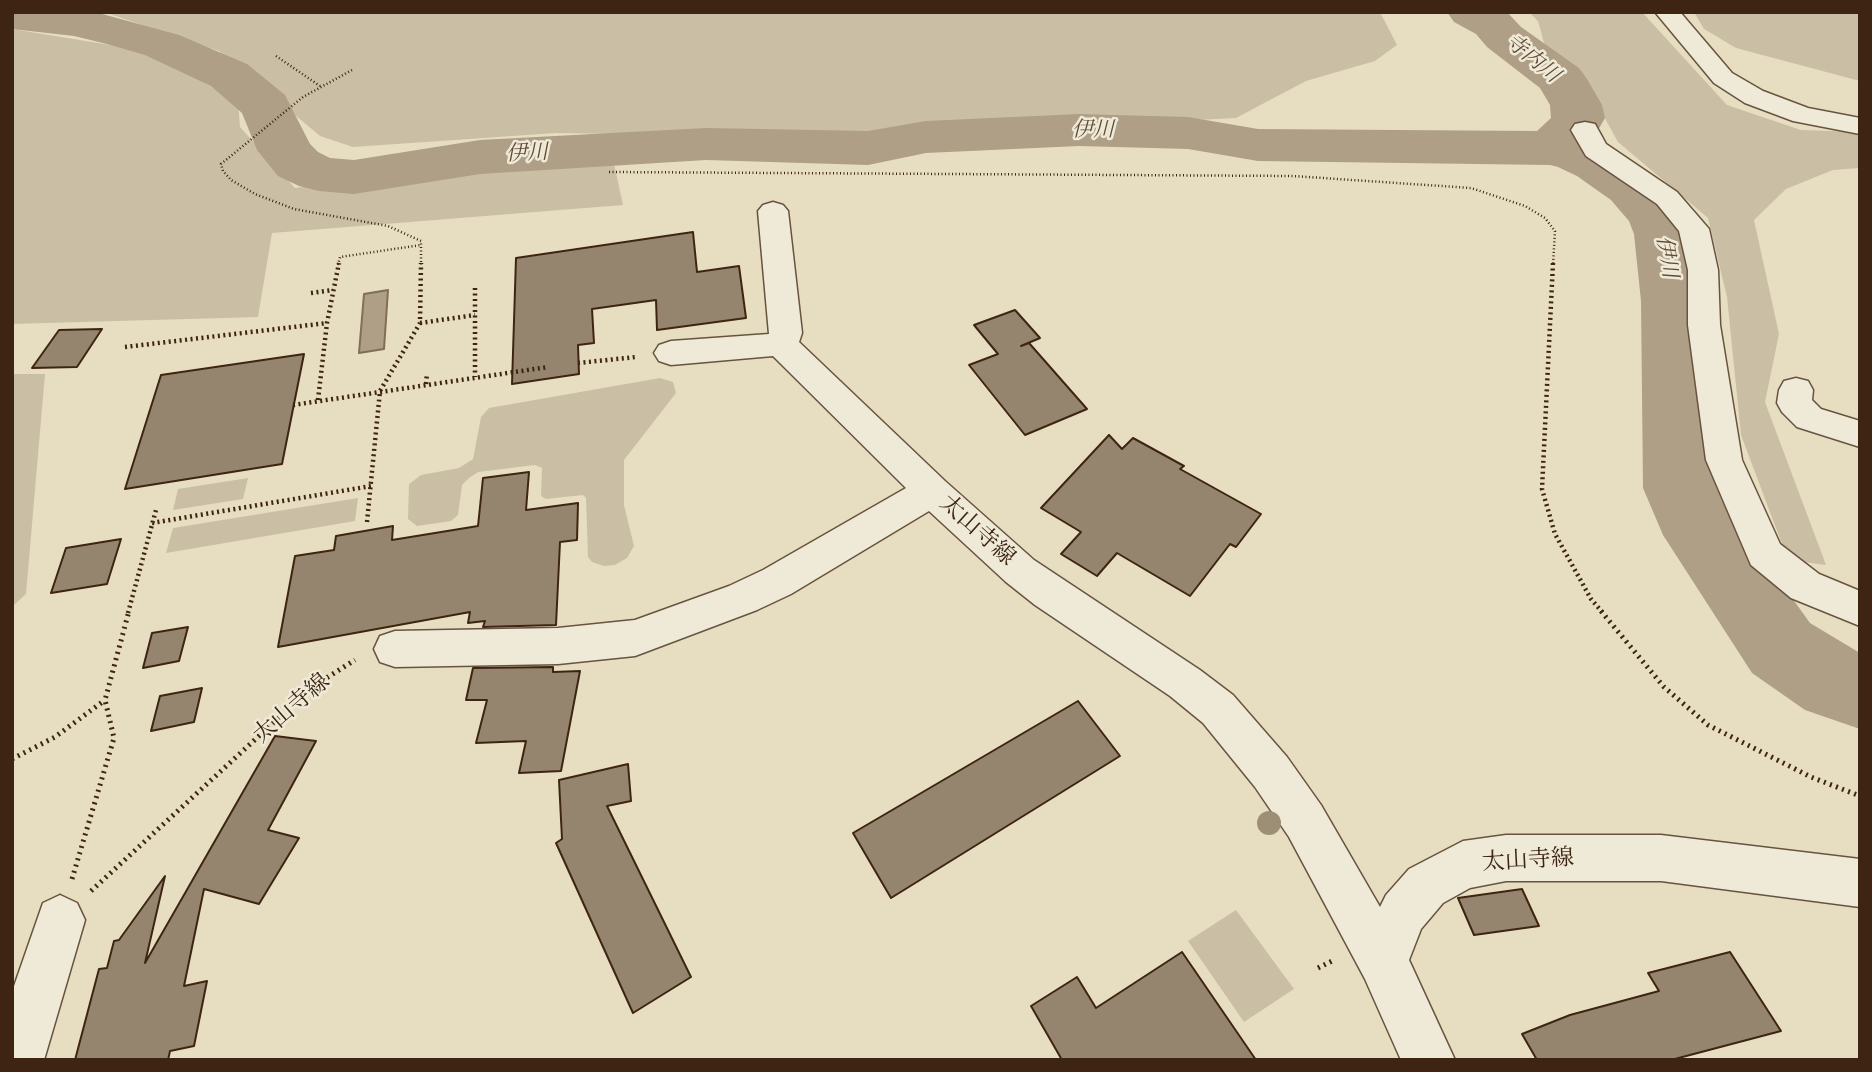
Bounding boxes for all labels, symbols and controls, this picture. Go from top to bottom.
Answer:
water label: 寺内川 [1500,29,1564,89]
water label: 伊川 [1072,118,1114,144]
water label: 伊川 [505,140,549,168]
water label: 伊川 [1650,234,1682,280]
street label: 太山寺線 [934,490,1020,572]
street label: 太山寺線 [248,668,336,750]
street label: 太山寺線 [1481,845,1575,877]

